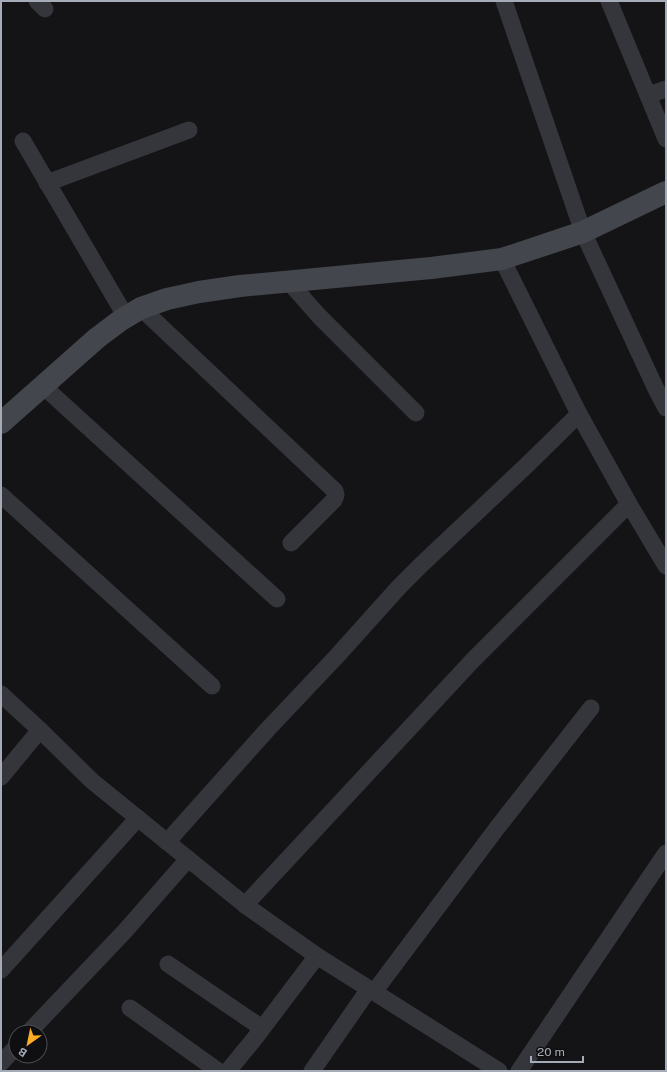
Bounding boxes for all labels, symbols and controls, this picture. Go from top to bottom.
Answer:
north arrow [8,1024,48,1064]
scale bar [531,1038,583,1064]
text: B [16,1045,29,1059]
text: 20 m [537,1045,565,1059]

